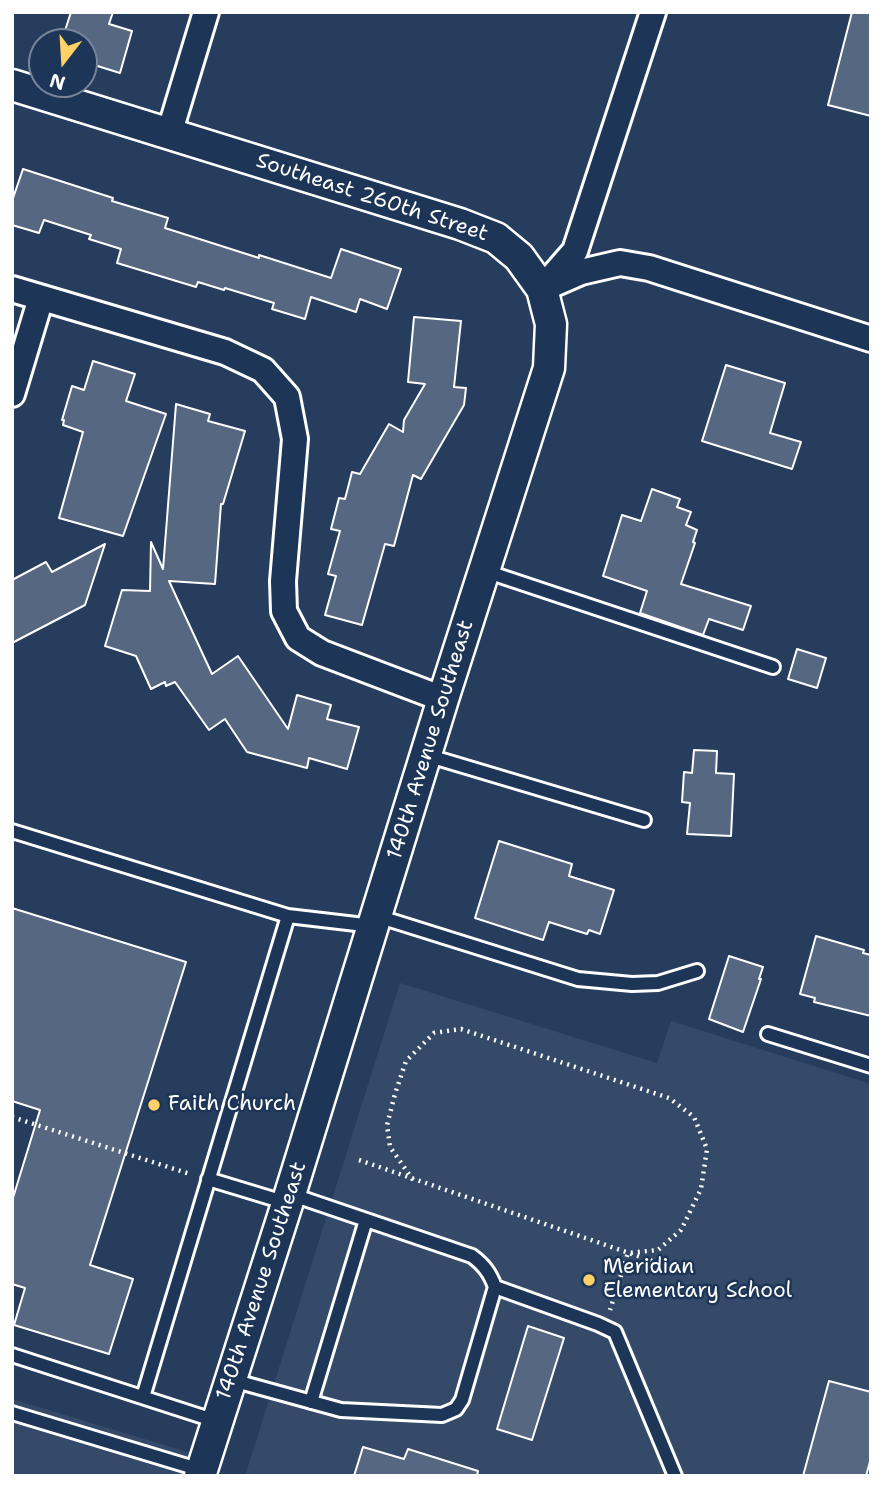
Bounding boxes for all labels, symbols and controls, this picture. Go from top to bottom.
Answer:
north arrow [28,28,98,98]
text: N [46,67,68,96]
street label: Southeast 260th Street [253,149,491,247]
street label: 140th Avenue Southeast [383,617,479,863]
place label: Faith Church [168,1092,296,1118]
marker: Faith Church [146,1097,162,1113]
street label: 140th Avenue Southeast [212,1159,312,1403]
place label: Meridian Elementary School [603,1255,792,1305]
marker: Meridian Elementary School [581,1272,597,1288]

